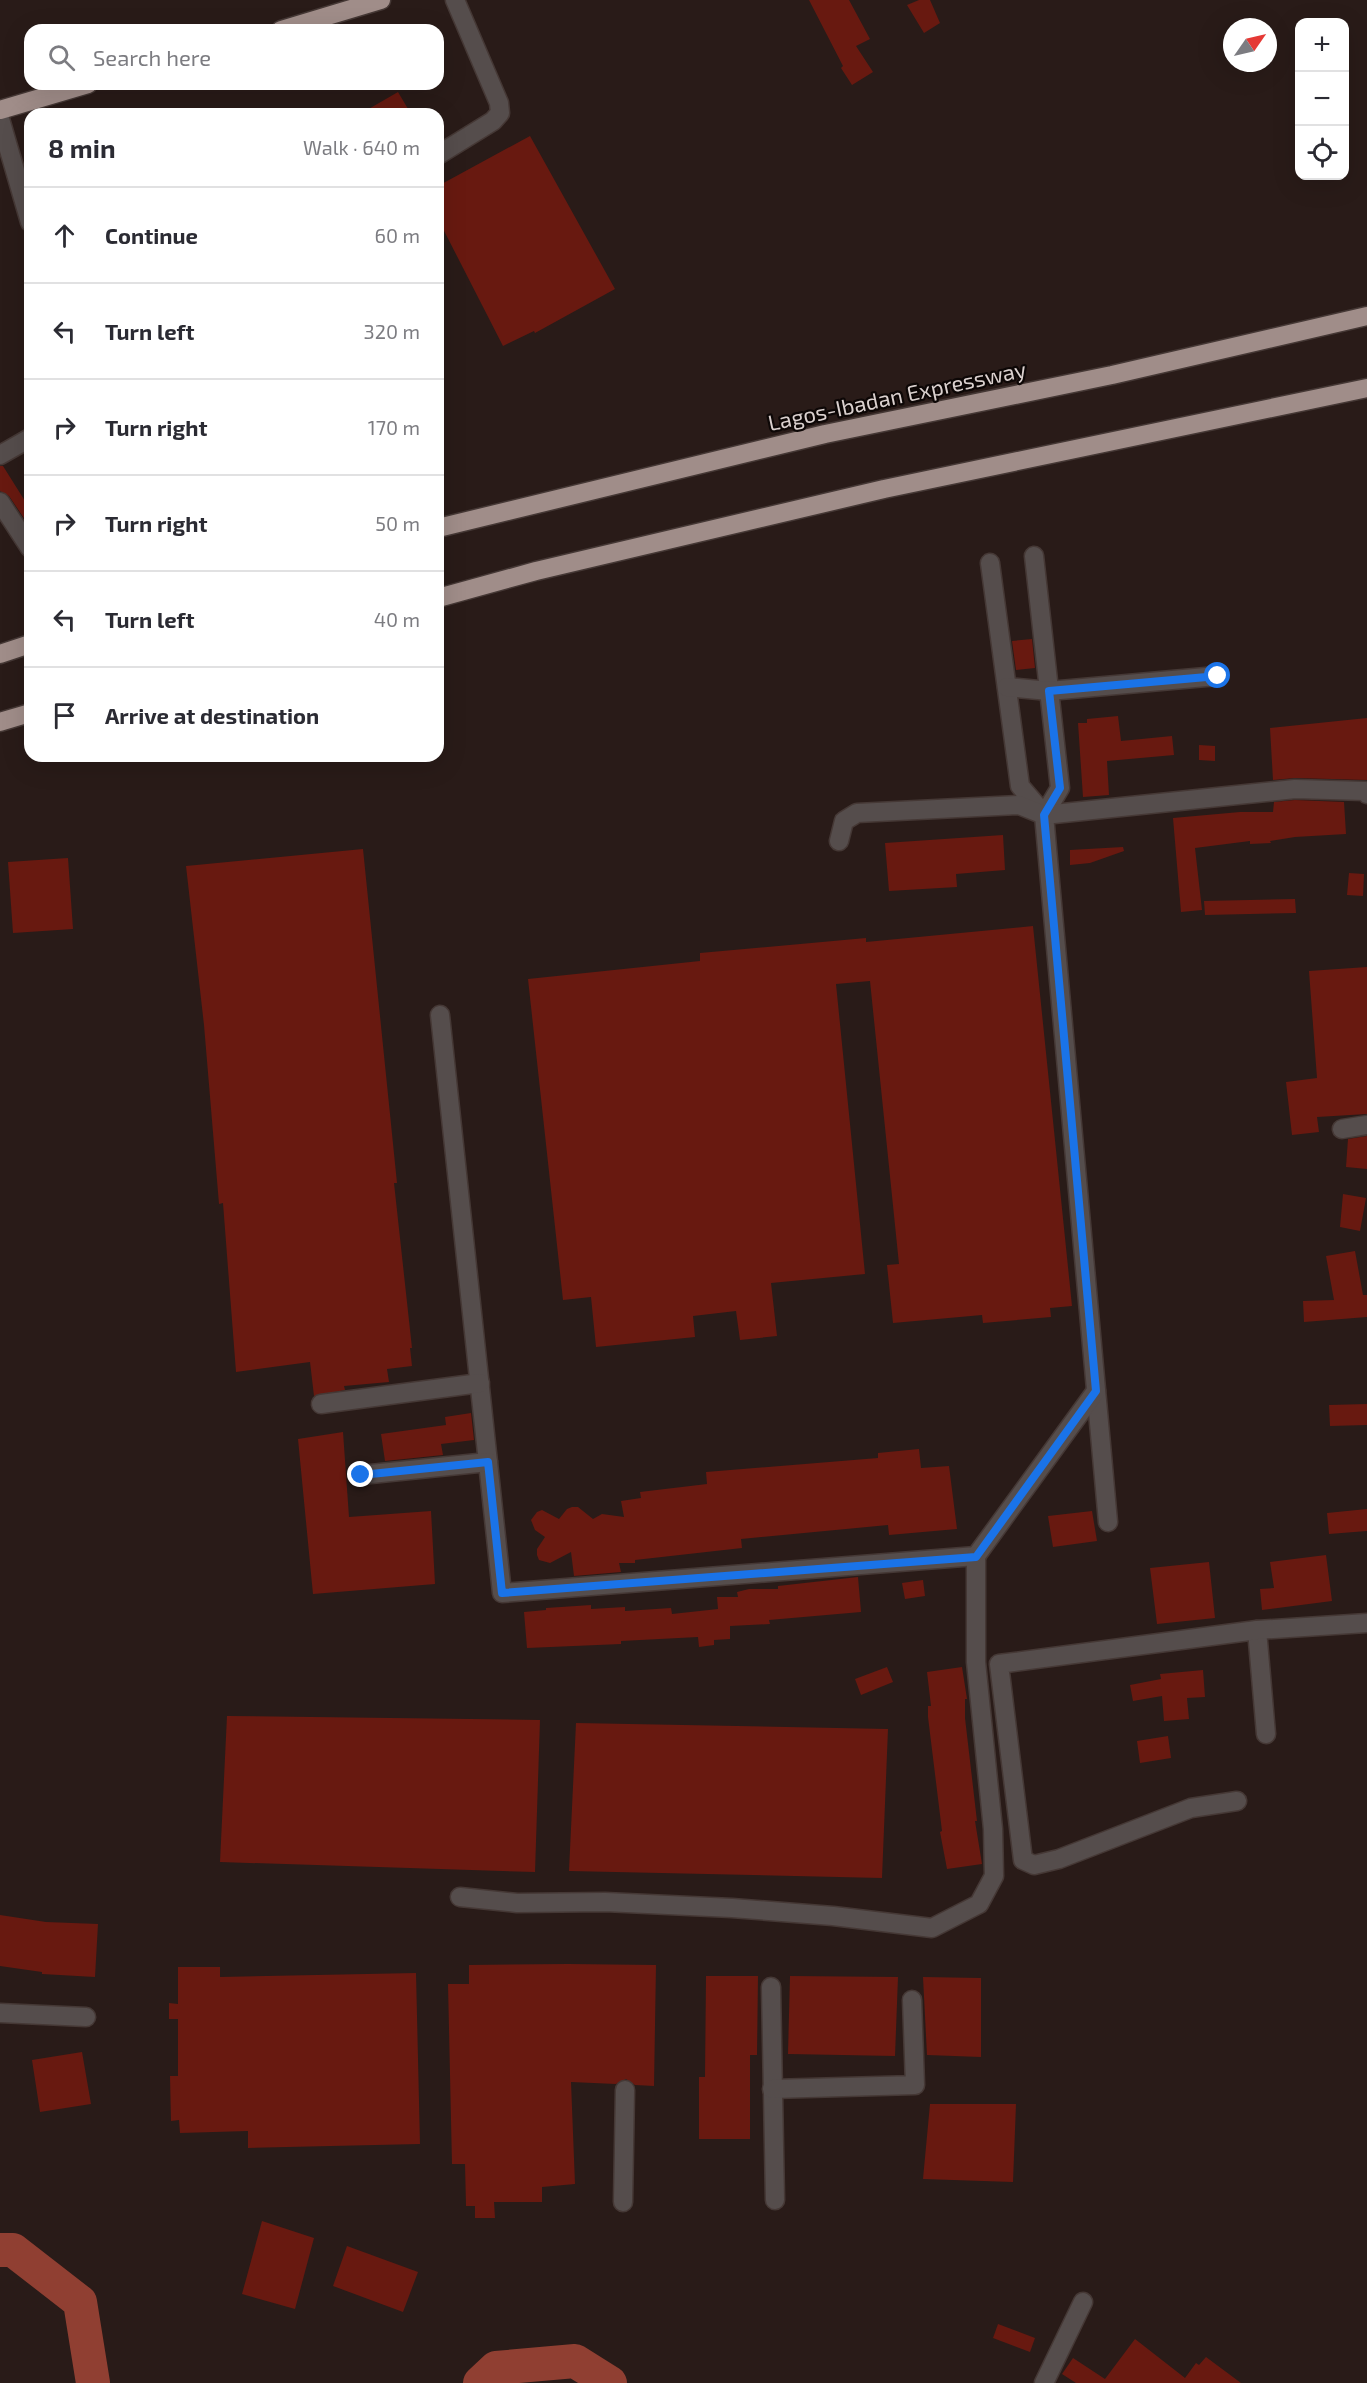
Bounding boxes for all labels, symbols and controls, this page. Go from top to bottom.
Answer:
north arrow [1223,18,1277,72]
map controls [1295,18,1349,180]
button: + [1295,18,1349,72]
search box [24,24,444,90]
icon: search [45,41,78,74]
text: Search here [93,44,211,70]
button: − [1295,72,1349,126]
button: locate [1295,126,1349,180]
text: 8 min [48,132,116,163]
text: Walk · 640 m [303,135,420,159]
icon: ahead [48,219,81,252]
text: Continue [105,222,198,248]
text: 60 m [375,223,420,247]
icon: left [48,315,81,348]
text: Turn left [105,318,194,344]
text: 320 m [364,319,420,343]
street label: Lagos-Ibadan Expressway [765,355,1028,435]
icon: right [48,411,81,444]
text: Turn right [105,414,207,440]
text: 170 m [368,415,420,439]
icon: right [48,507,81,540]
text: Turn right [105,510,207,536]
text: 50 m [375,511,420,535]
icon: left [48,603,81,636]
text: Turn left [105,606,194,632]
text: 40 m [374,607,420,631]
route start [1204,662,1230,688]
icon: arrive [48,699,81,732]
text: Arrive at destination [105,702,319,728]
route end [347,1461,373,1487]

